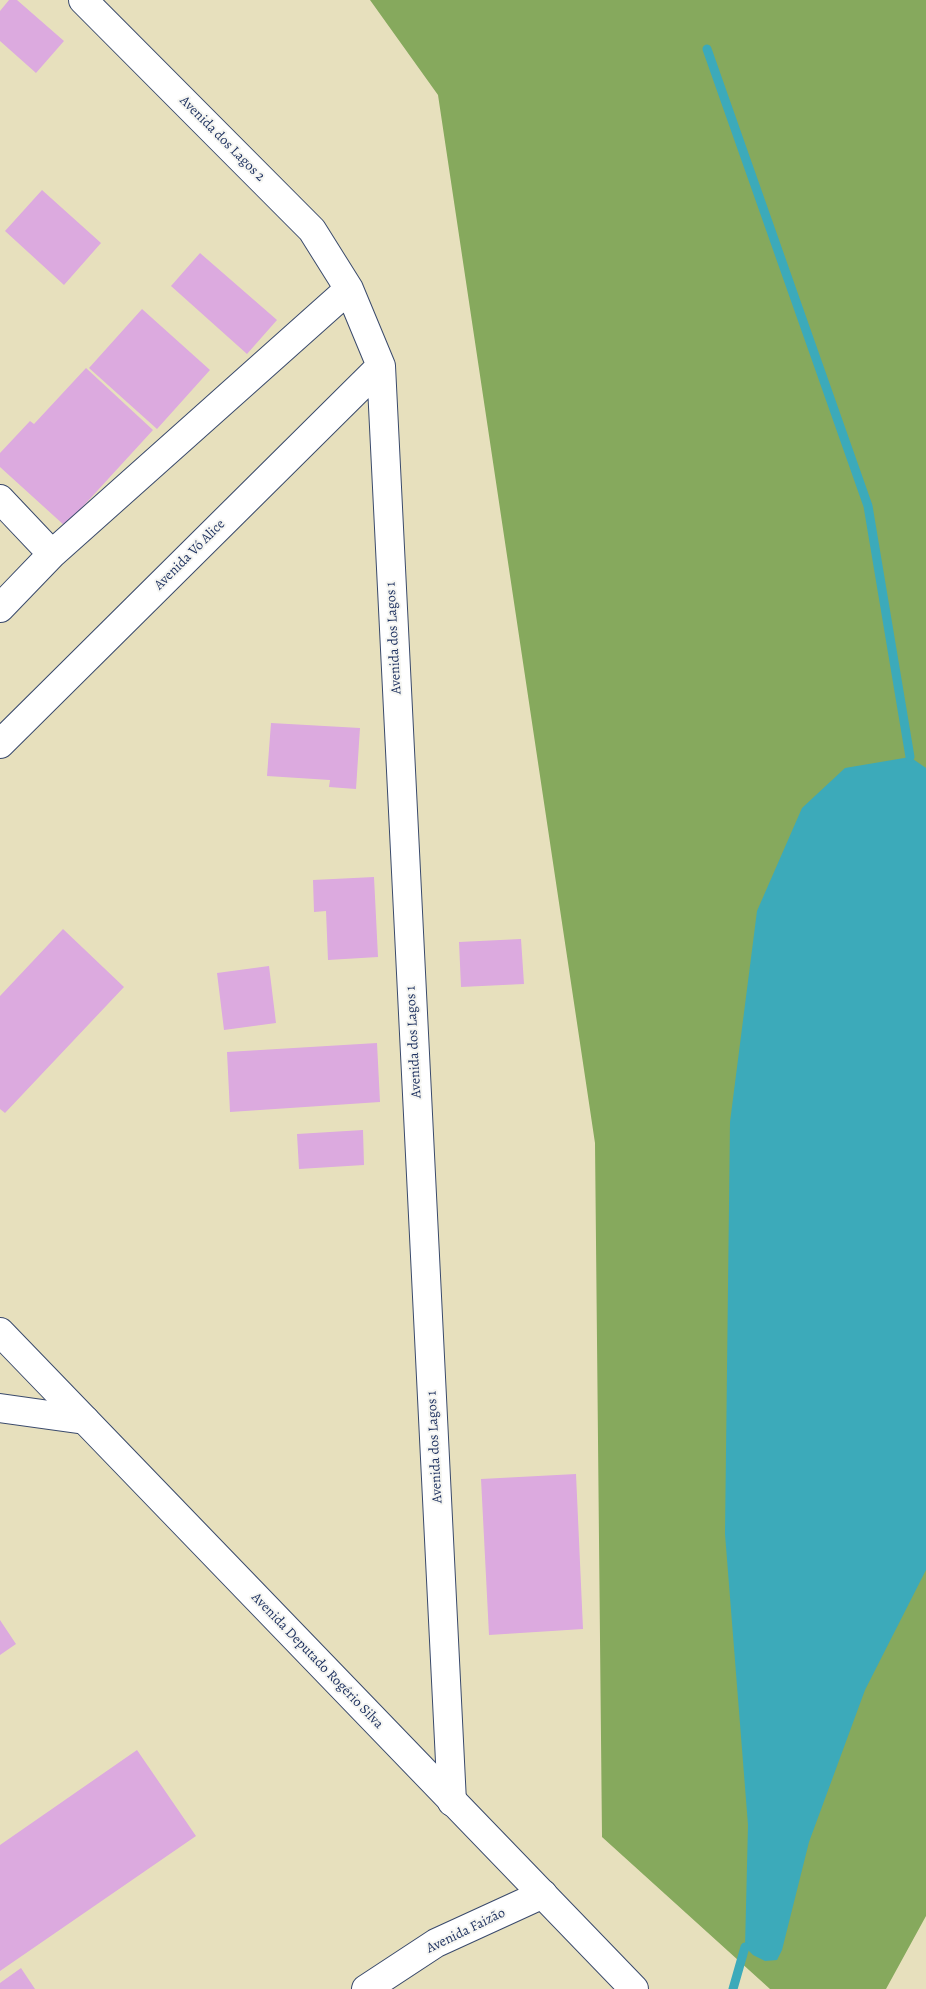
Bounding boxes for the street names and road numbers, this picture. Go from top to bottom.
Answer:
street label: Avenida dos Lagos 2 [176,93,268,185]
street label: Avenida Vó Alice [151,516,229,594]
street label: Avenida dos Lagos 1 [383,581,405,695]
street label: Avenida dos Lagos 1 [403,985,425,1099]
street label: Avenida dos Lagos 1 [424,1390,446,1504]
street label: Avenida Deputado Rogério Silva [247,1589,387,1733]
street label: Avenida Faizão [424,1905,508,1957]

